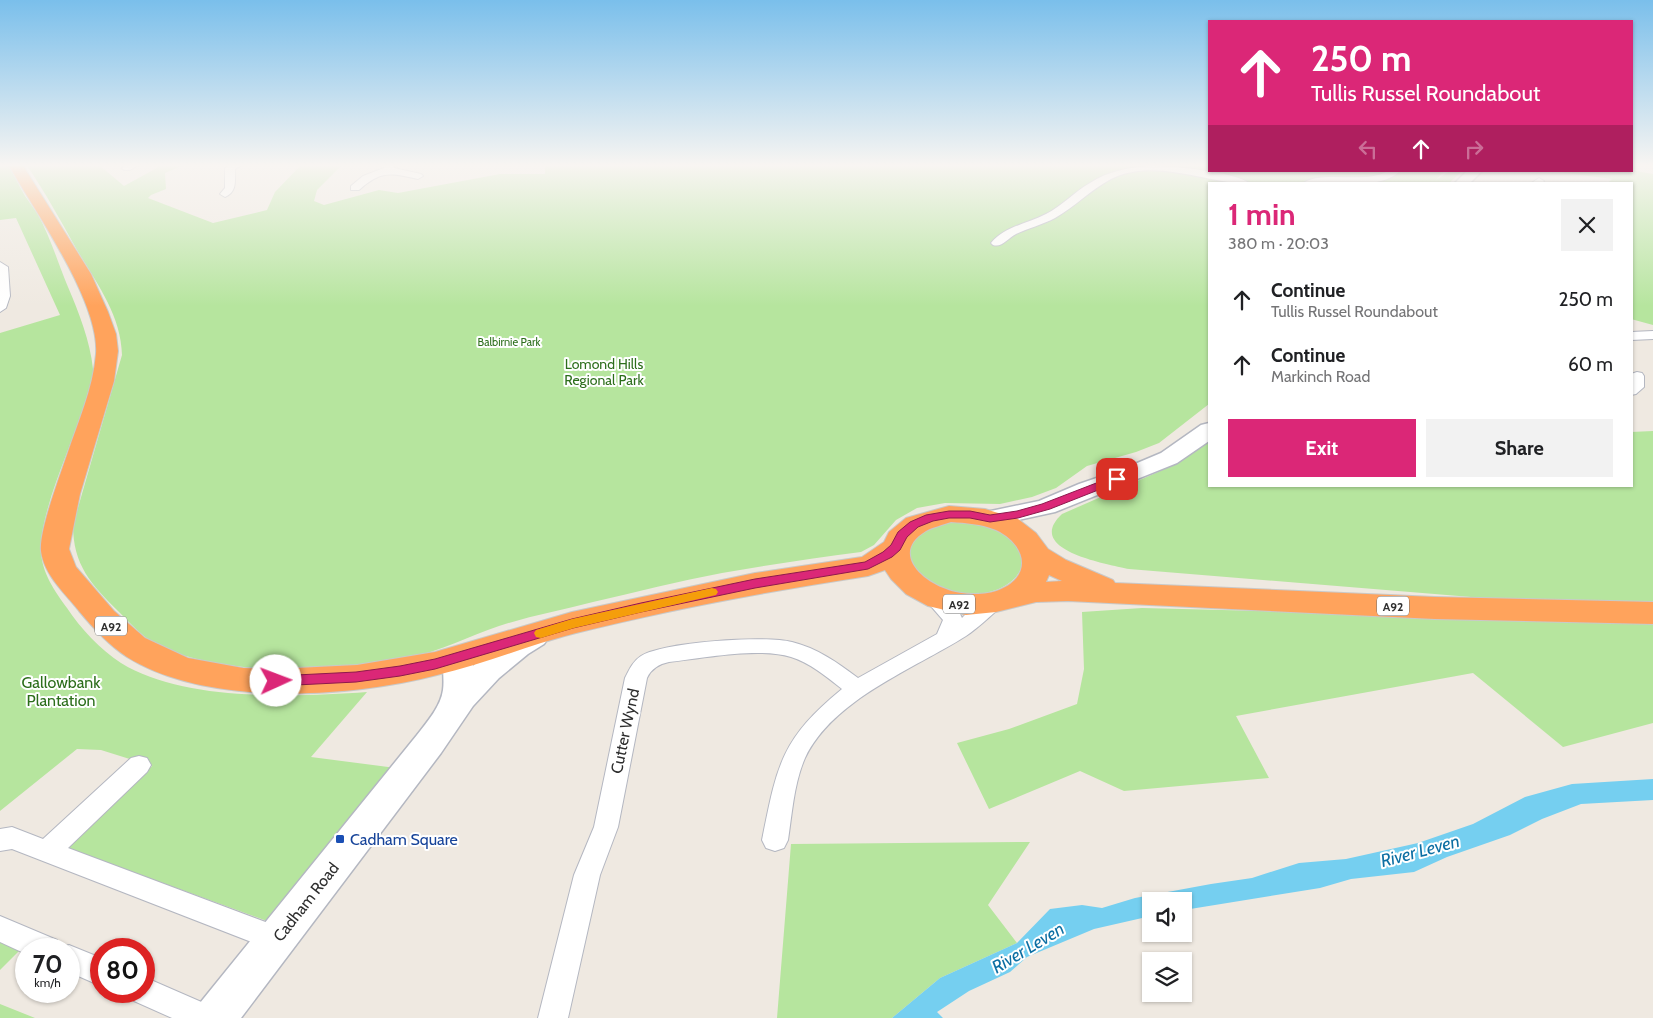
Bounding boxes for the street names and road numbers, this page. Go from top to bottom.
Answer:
road number: A92 [943,594,975,614]
road number: A92 [1377,596,1409,616]
road number: A92 [95,616,127,636]
street label: Cutter Wynd [607,687,643,775]
street label: Cadham Road [269,859,343,945]

